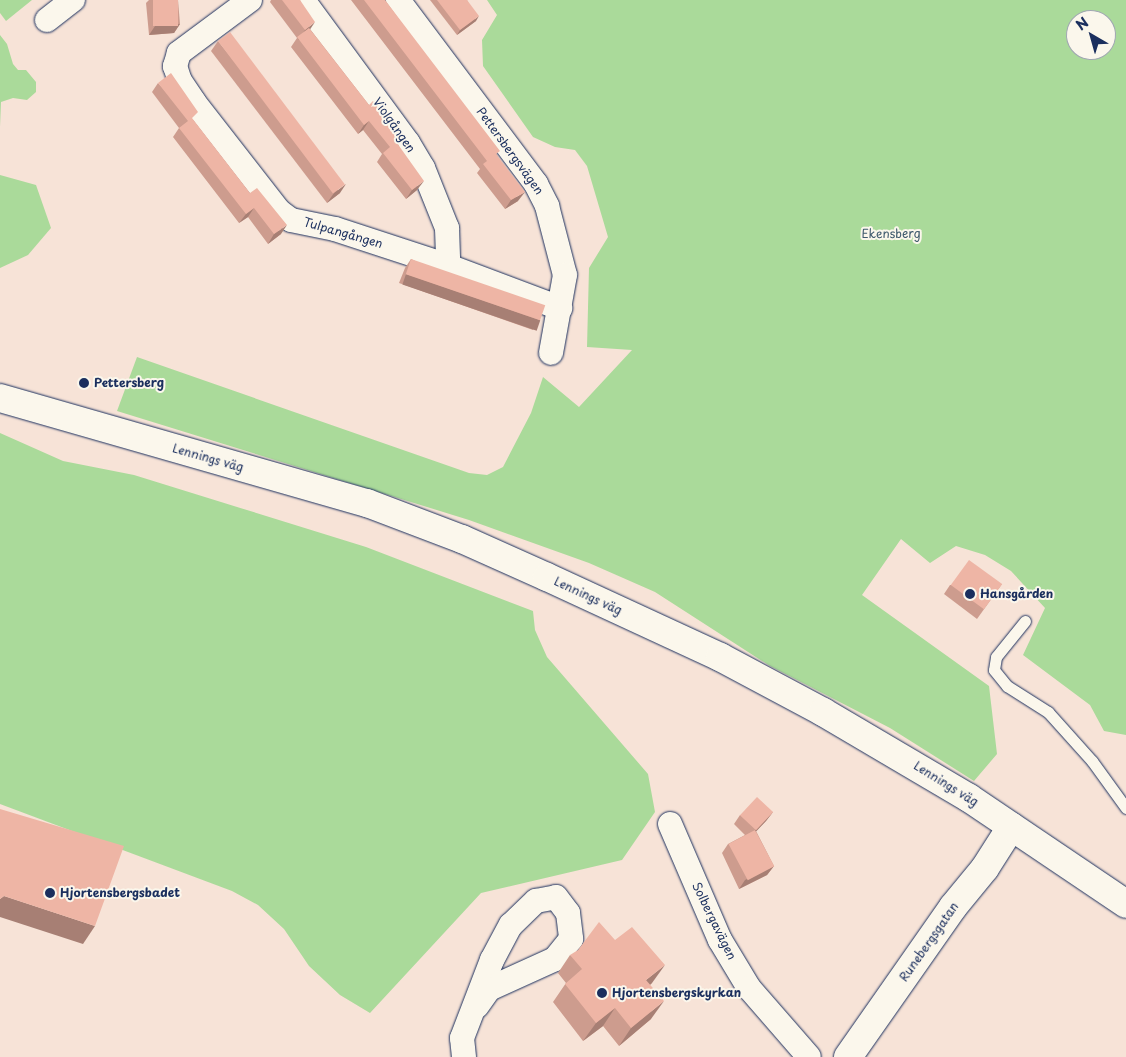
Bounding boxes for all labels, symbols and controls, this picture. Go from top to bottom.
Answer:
north arrow [1066,10,1116,60]
text: N [1071,12,1093,35]
street label: Violgången [370,95,418,155]
street label: Pettersbergsvägen [474,105,546,197]
street label: Tulpangången [302,215,384,251]
park label: Ekensberg [861,227,921,241]
place label: Pettersberg [94,376,164,390]
marker: Pettersberg [78,377,90,389]
street label: Lennings väg [170,441,246,475]
street label: Lennings väg [551,574,625,618]
place label: Hansgården [980,587,1053,601]
marker: Hansgården [964,588,976,600]
street label: Lennings väg [911,758,981,810]
street label: Solbergavägen [689,880,739,962]
place label: Hjortensbergsbadet [60,886,180,900]
marker: Hjortensbergsbadet [44,887,56,899]
street label: Runebergsgatan [896,900,962,984]
place label: Hjortensbergskyrkan [612,986,741,1000]
marker: Hjortensbergskyrkan [596,987,608,999]

